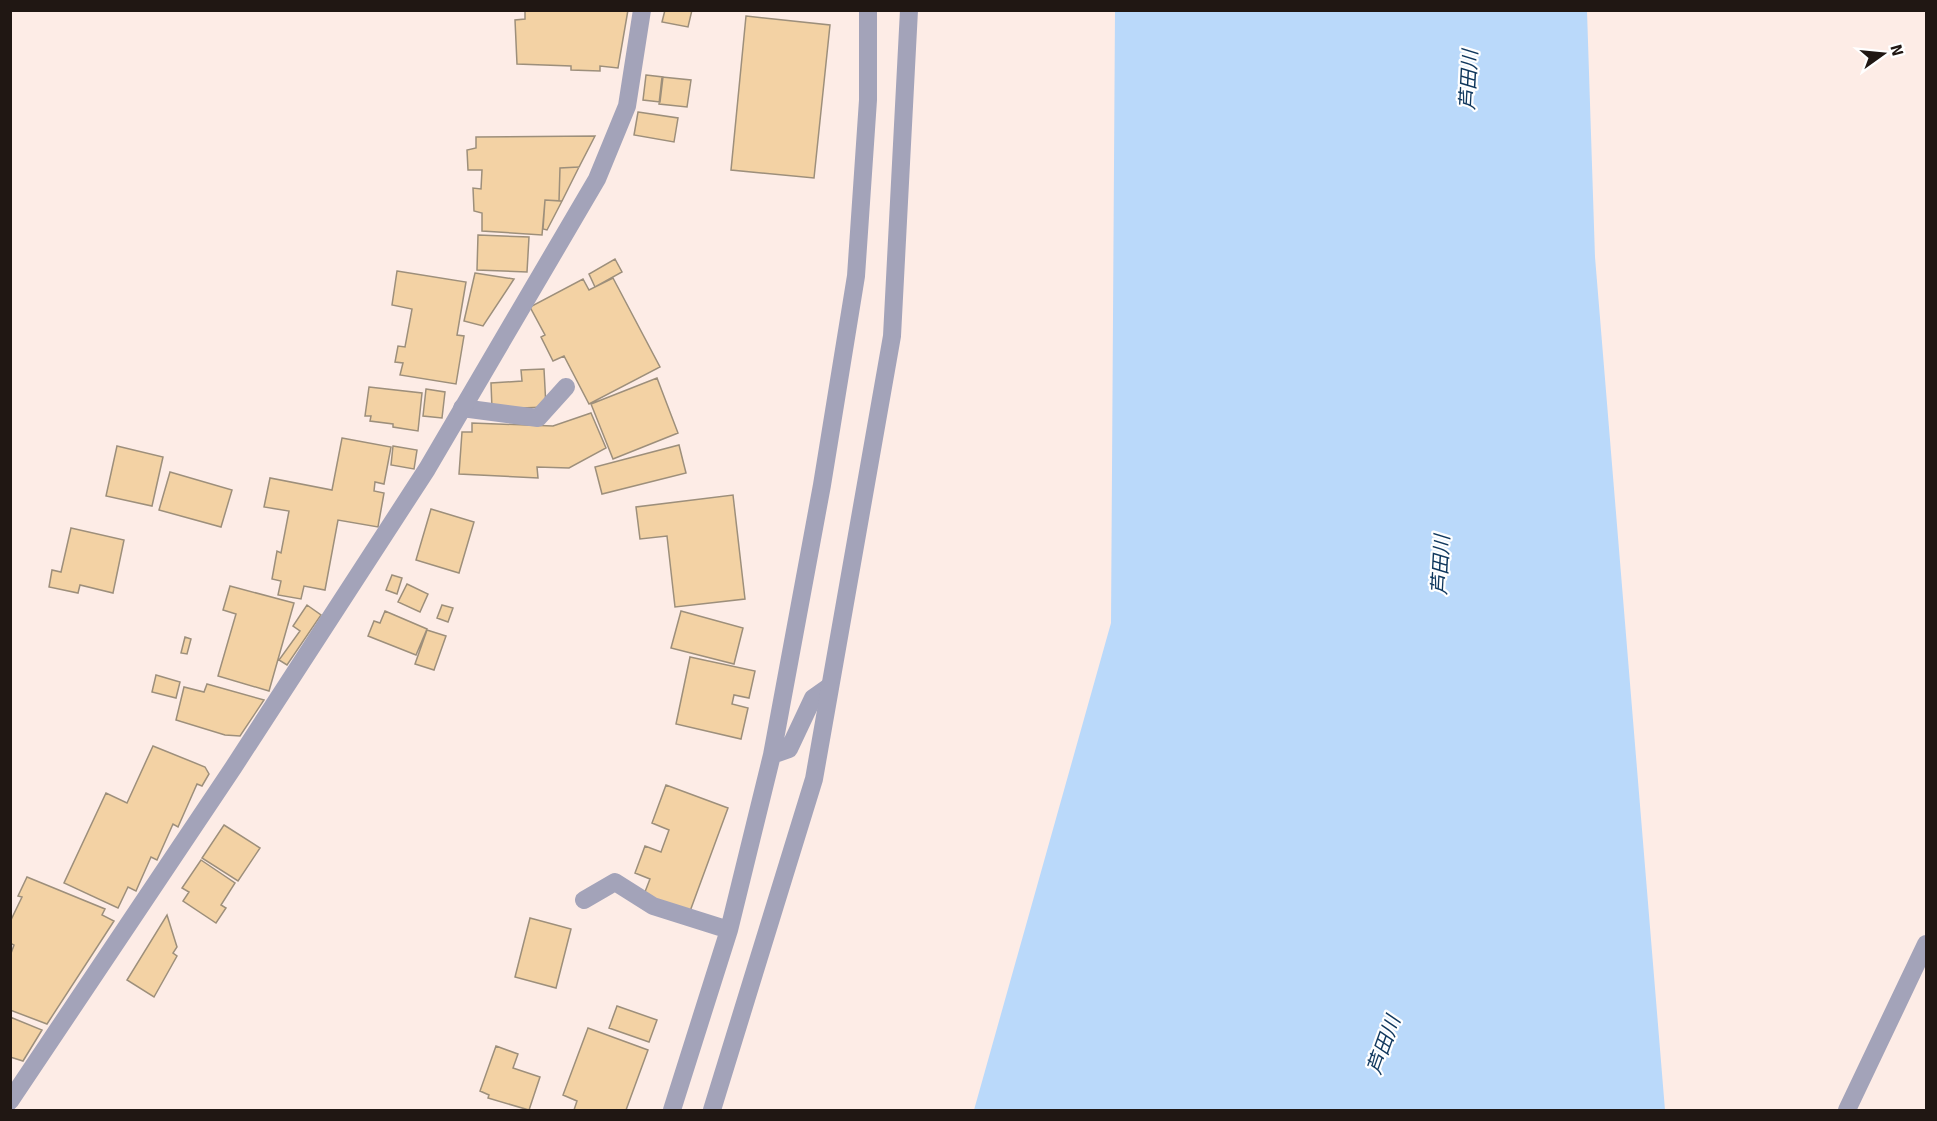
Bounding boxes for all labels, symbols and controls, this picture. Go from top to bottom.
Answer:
north arrow [1853,24,1913,84]
text: N [1885,42,1908,58]
water label: 芦田川 [1455,47,1483,111]
water label: 芦田川 [1427,532,1455,596]
water label: 芦田川 [1362,1011,1407,1077]

